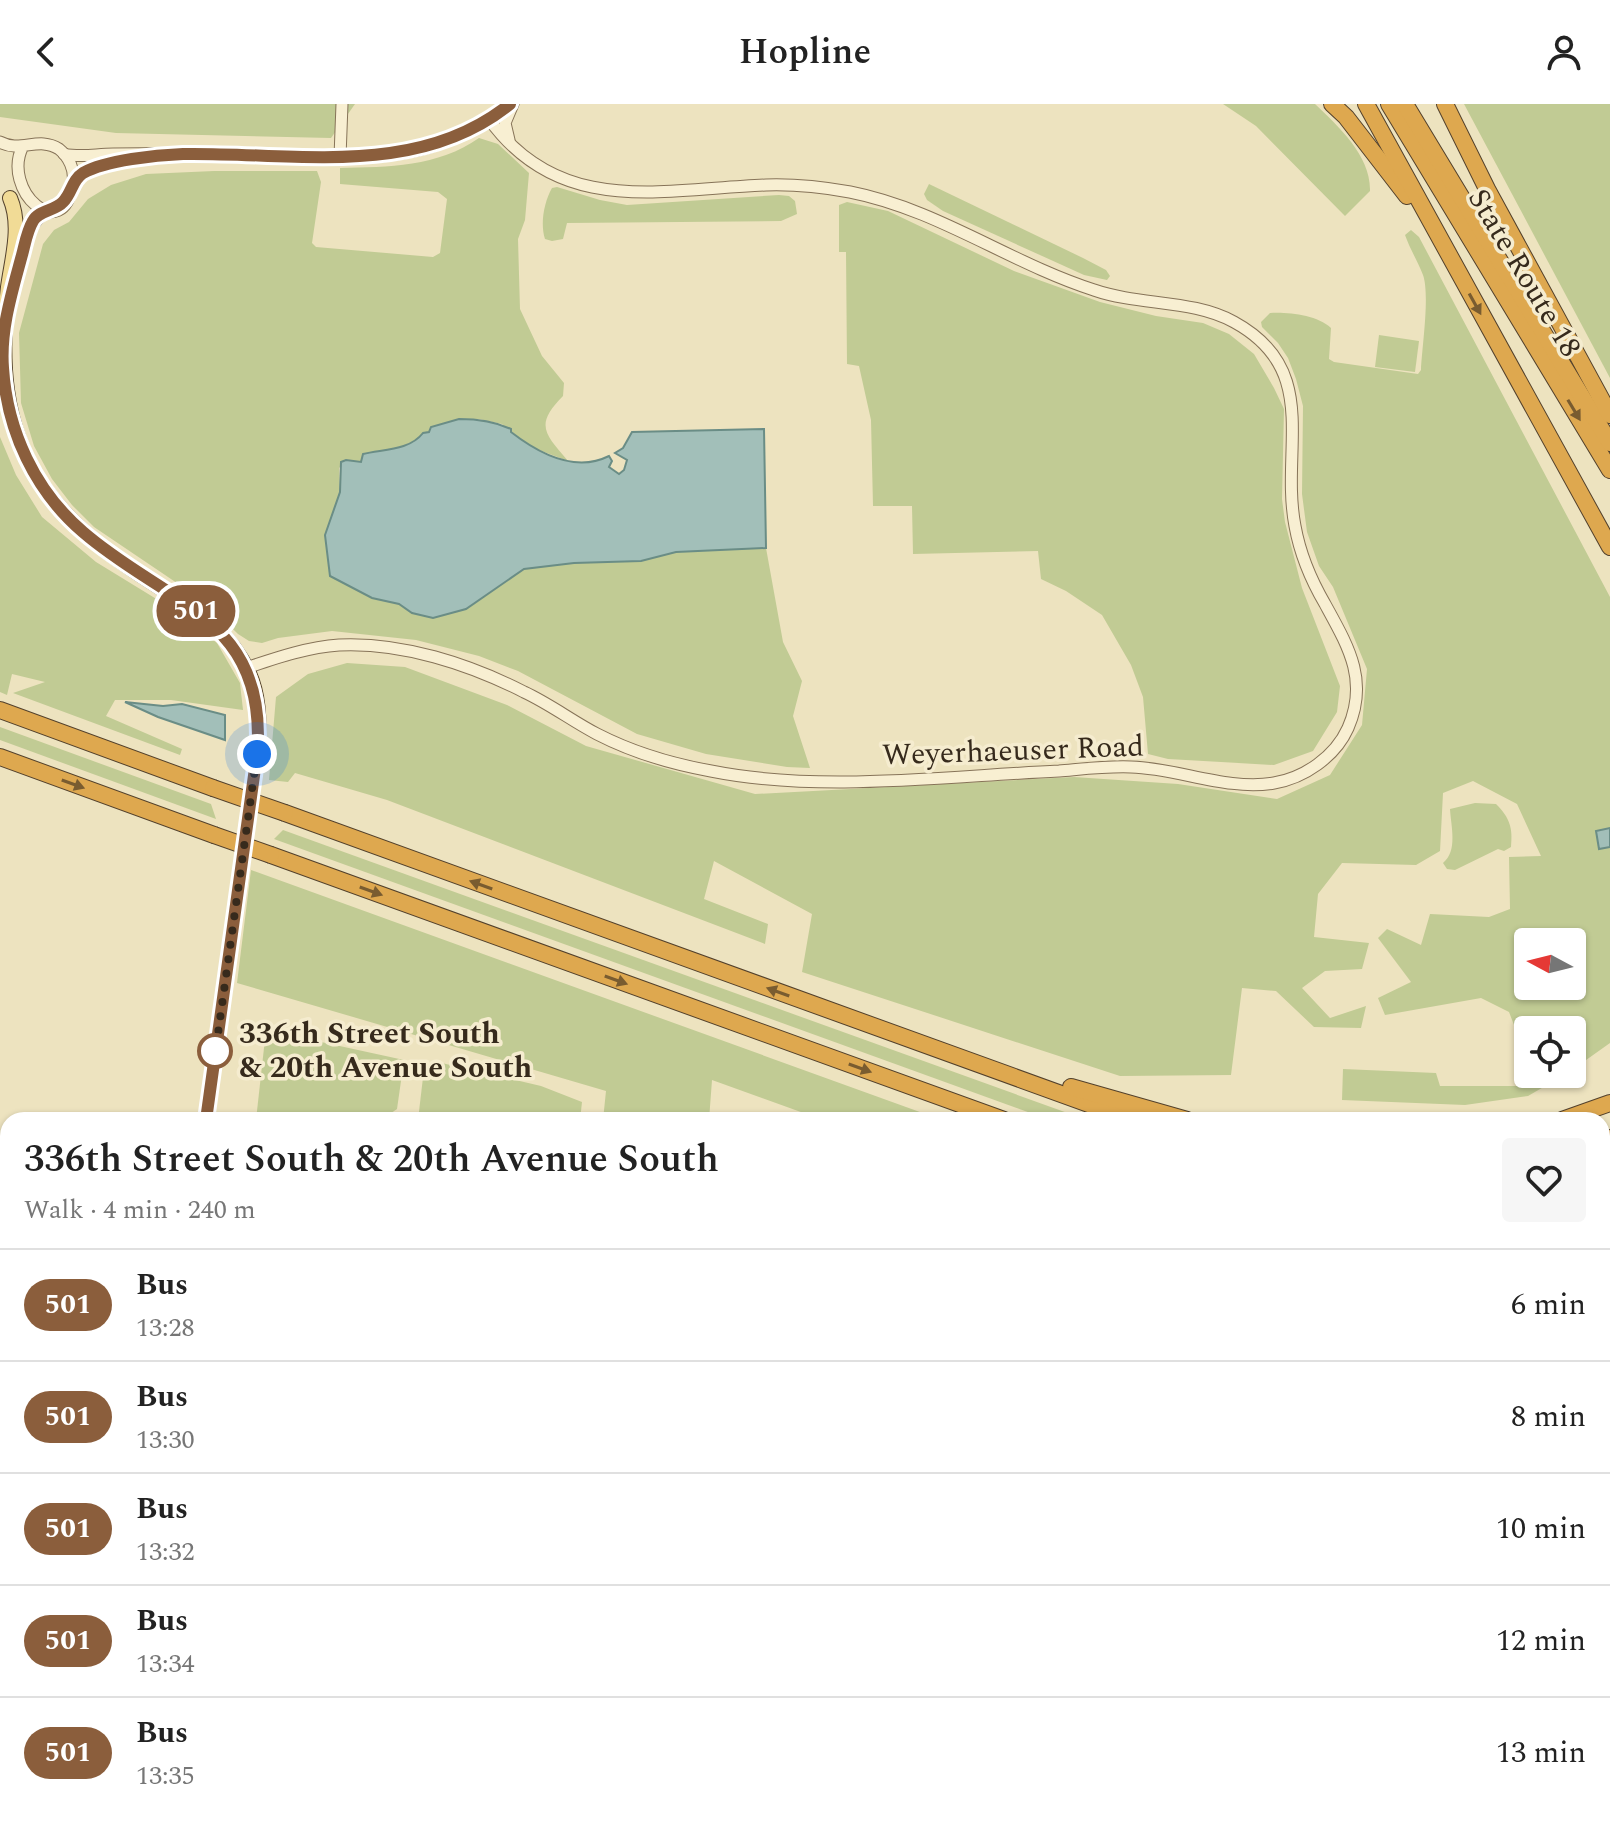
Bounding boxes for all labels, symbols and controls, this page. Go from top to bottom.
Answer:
text: Hopline [739,25,871,80]
icon: back [24,30,68,74]
icon: person [1542,30,1586,74]
street label: State Route 18 [1455,180,1593,366]
one-way arrow [1468,292,1482,315]
one-way arrow [1567,399,1581,421]
line badge: 501 [150,585,242,637]
text: 501 [172,589,220,632]
street label: Weyerhaeuser Road [881,723,1145,779]
your location [237,734,277,774]
one-way arrow [61,778,85,790]
one-way arrow [469,878,493,891]
one-way arrow [359,885,383,898]
north arrow [1514,928,1586,1000]
map controls [1514,928,1586,1088]
one-way arrow [604,974,628,986]
one-way arrow [766,985,790,997]
place label: 336th Street South & 20th Avenue South [239,1011,532,1091]
button: locate [1514,1016,1586,1088]
marker: 336th Street South & 20th Avenue South [198,1034,232,1068]
one-way arrow [848,1062,872,1075]
text: 336th Street South & 20th Avenue South [24,1131,719,1189]
button: heart [1502,1138,1586,1222]
text: Walk · 4 min · 240 m [24,1190,256,1230]
text: Bus [136,1262,188,1308]
text: 6 min [1511,1282,1586,1328]
text: 501 [44,1283,92,1326]
text: 13:28 [136,1308,195,1348]
text: Bus [136,1374,188,1420]
text: 8 min [1511,1394,1586,1440]
text: 501 [44,1395,92,1438]
text: 13:30 [136,1420,195,1460]
text: Bus [136,1486,188,1532]
text: 10 min [1496,1506,1586,1552]
text: 501 [44,1507,92,1550]
text: 13:32 [136,1532,195,1572]
text: Bus [136,1598,188,1644]
text: 12 min [1496,1618,1586,1664]
text: 501 [44,1619,92,1662]
text: 13:34 [136,1644,195,1684]
text: Bus [136,1710,188,1756]
text: 13 min [1496,1730,1586,1776]
text: 501 [44,1731,92,1774]
text: 13:35 [136,1756,195,1796]

